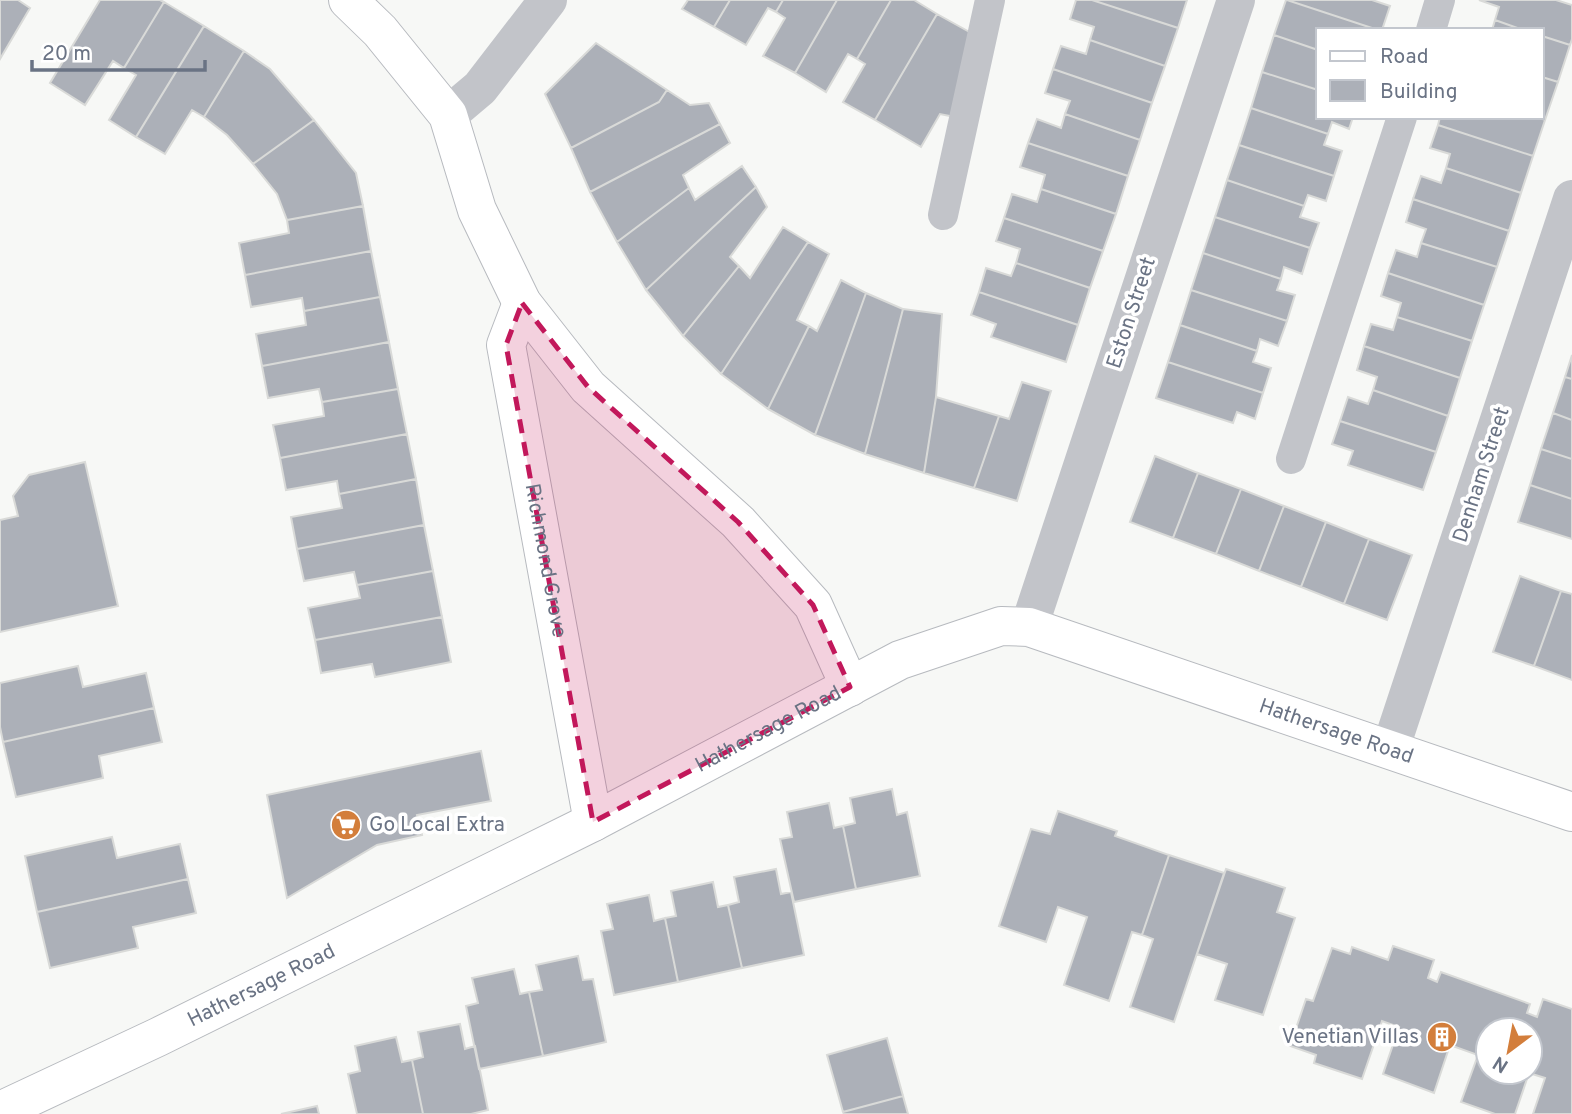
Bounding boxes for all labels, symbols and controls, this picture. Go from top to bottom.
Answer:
scale bar [32,28,205,72]
legend [1316,28,1544,119]
text: 20 m [42,41,91,68]
text: Road [1380,44,1429,71]
text: Building [1380,79,1458,106]
street label: Eston Street [1101,254,1163,372]
street label: Denham Street [1447,404,1517,546]
street label: Richmond Grove [518,481,573,640]
street label: Hathersage Road [691,680,846,779]
street label: Hathersage Road [1255,693,1417,771]
supermarket icon: Go Local Extra [329,808,363,842]
place label: Go Local Extra [369,812,505,839]
street label: Hathersage Road [183,938,340,1034]
north arrow [1474,1016,1544,1086]
building icon: Venetian Villas [1425,1020,1459,1054]
place label: Venetian Villas [1282,1024,1419,1051]
text: N [1489,1050,1513,1078]

